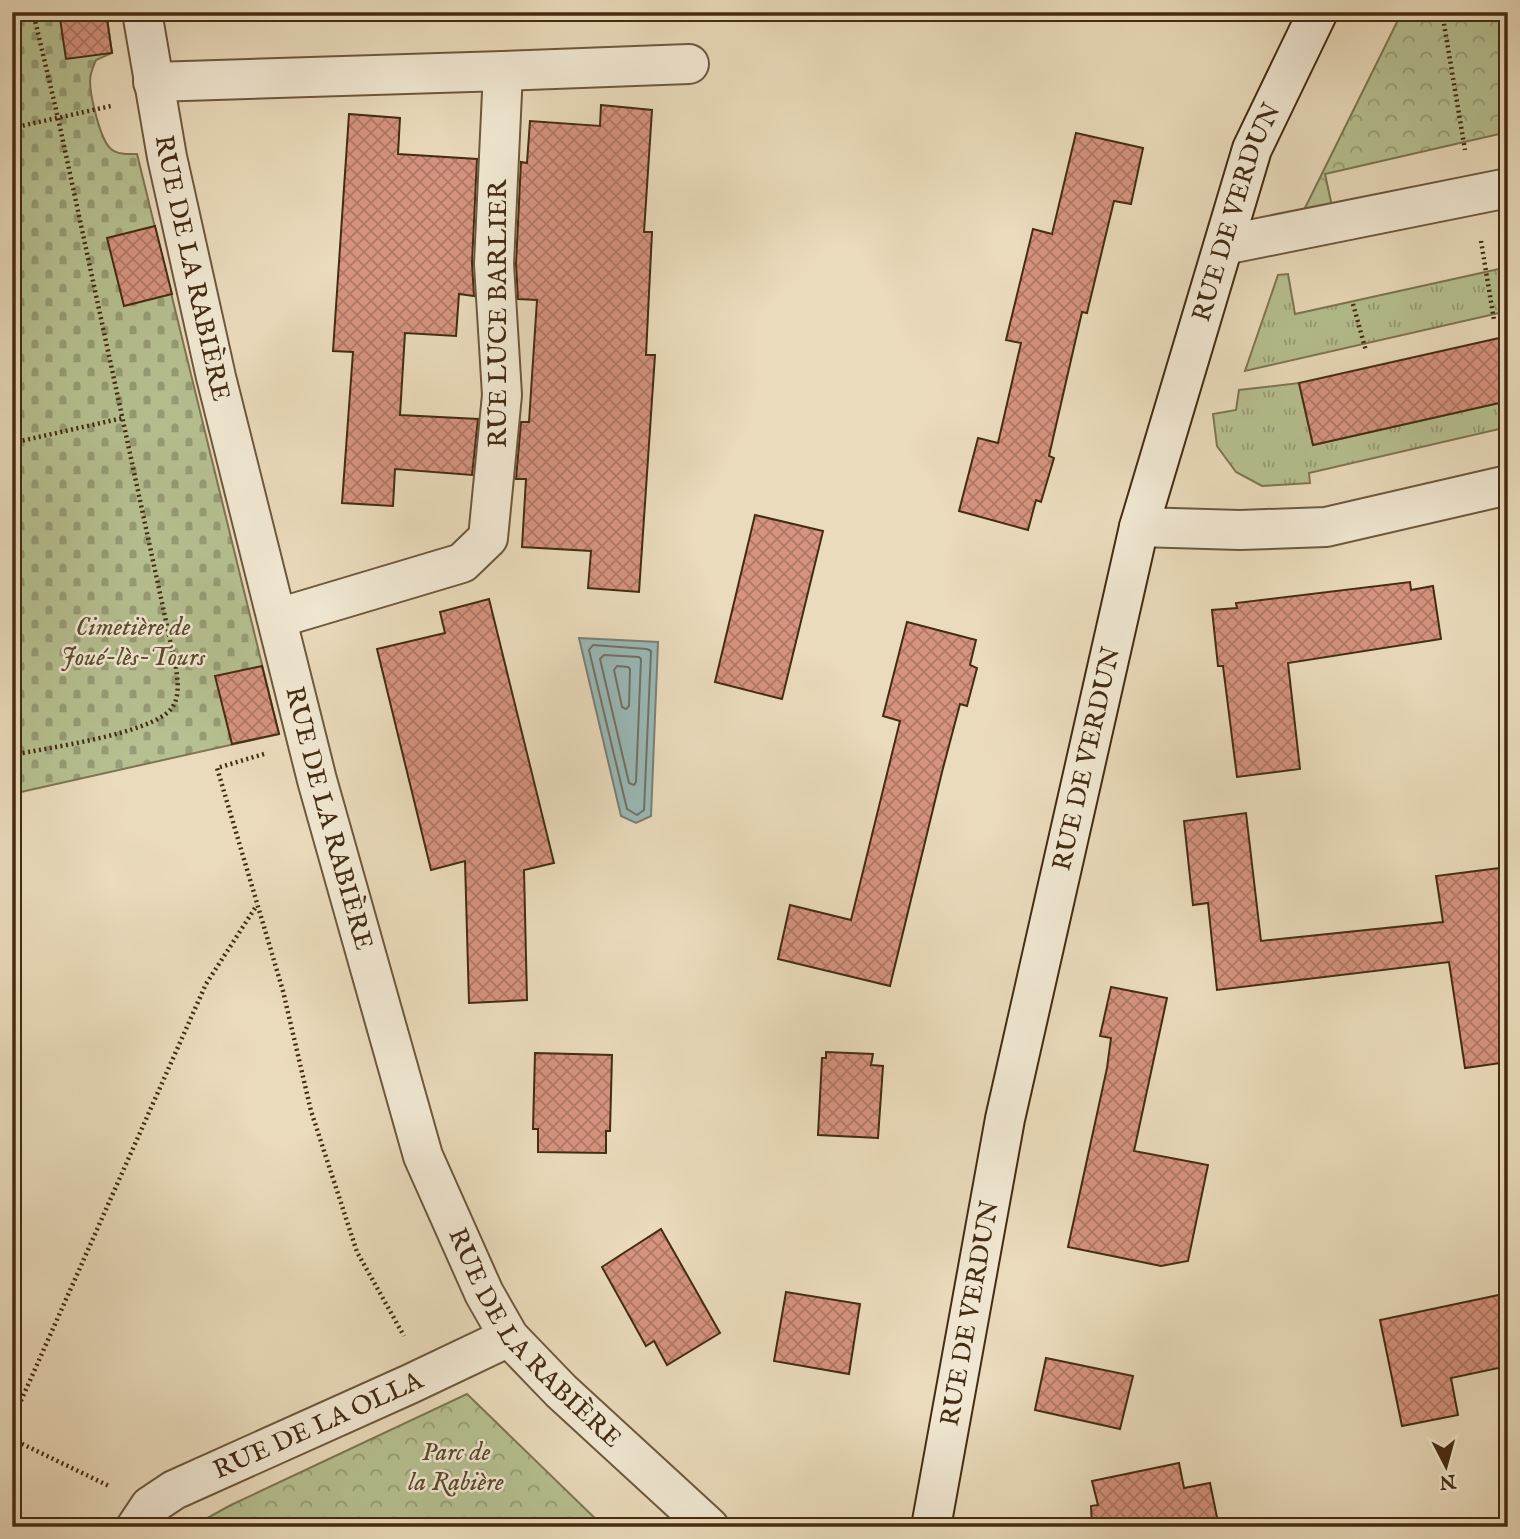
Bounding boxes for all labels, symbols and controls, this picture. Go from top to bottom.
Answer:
street label: RUE DE VERDUN [1185,98,1288,326]
street label: RUE DE LA RABIÈRE [147,133,238,405]
street label: RUE LUCE BARLIER [482,179,515,448]
park label: Cimetière de Joué-lès-Tours [61,611,206,674]
street label: RUE DE VERDUN [1045,644,1128,874]
street label: RUE DE LA RABIÈRE [278,683,381,954]
street label: RUE DE VERDUN [933,1198,1006,1429]
street label: RUE DE LA RABIÈRE [441,1223,629,1455]
street label: RUE DE LA OLLA [208,1363,430,1487]
north arrow [1412,1430,1482,1500]
park label: Parc de la Rabière [408,1436,504,1499]
text: N [1438,1468,1458,1494]

